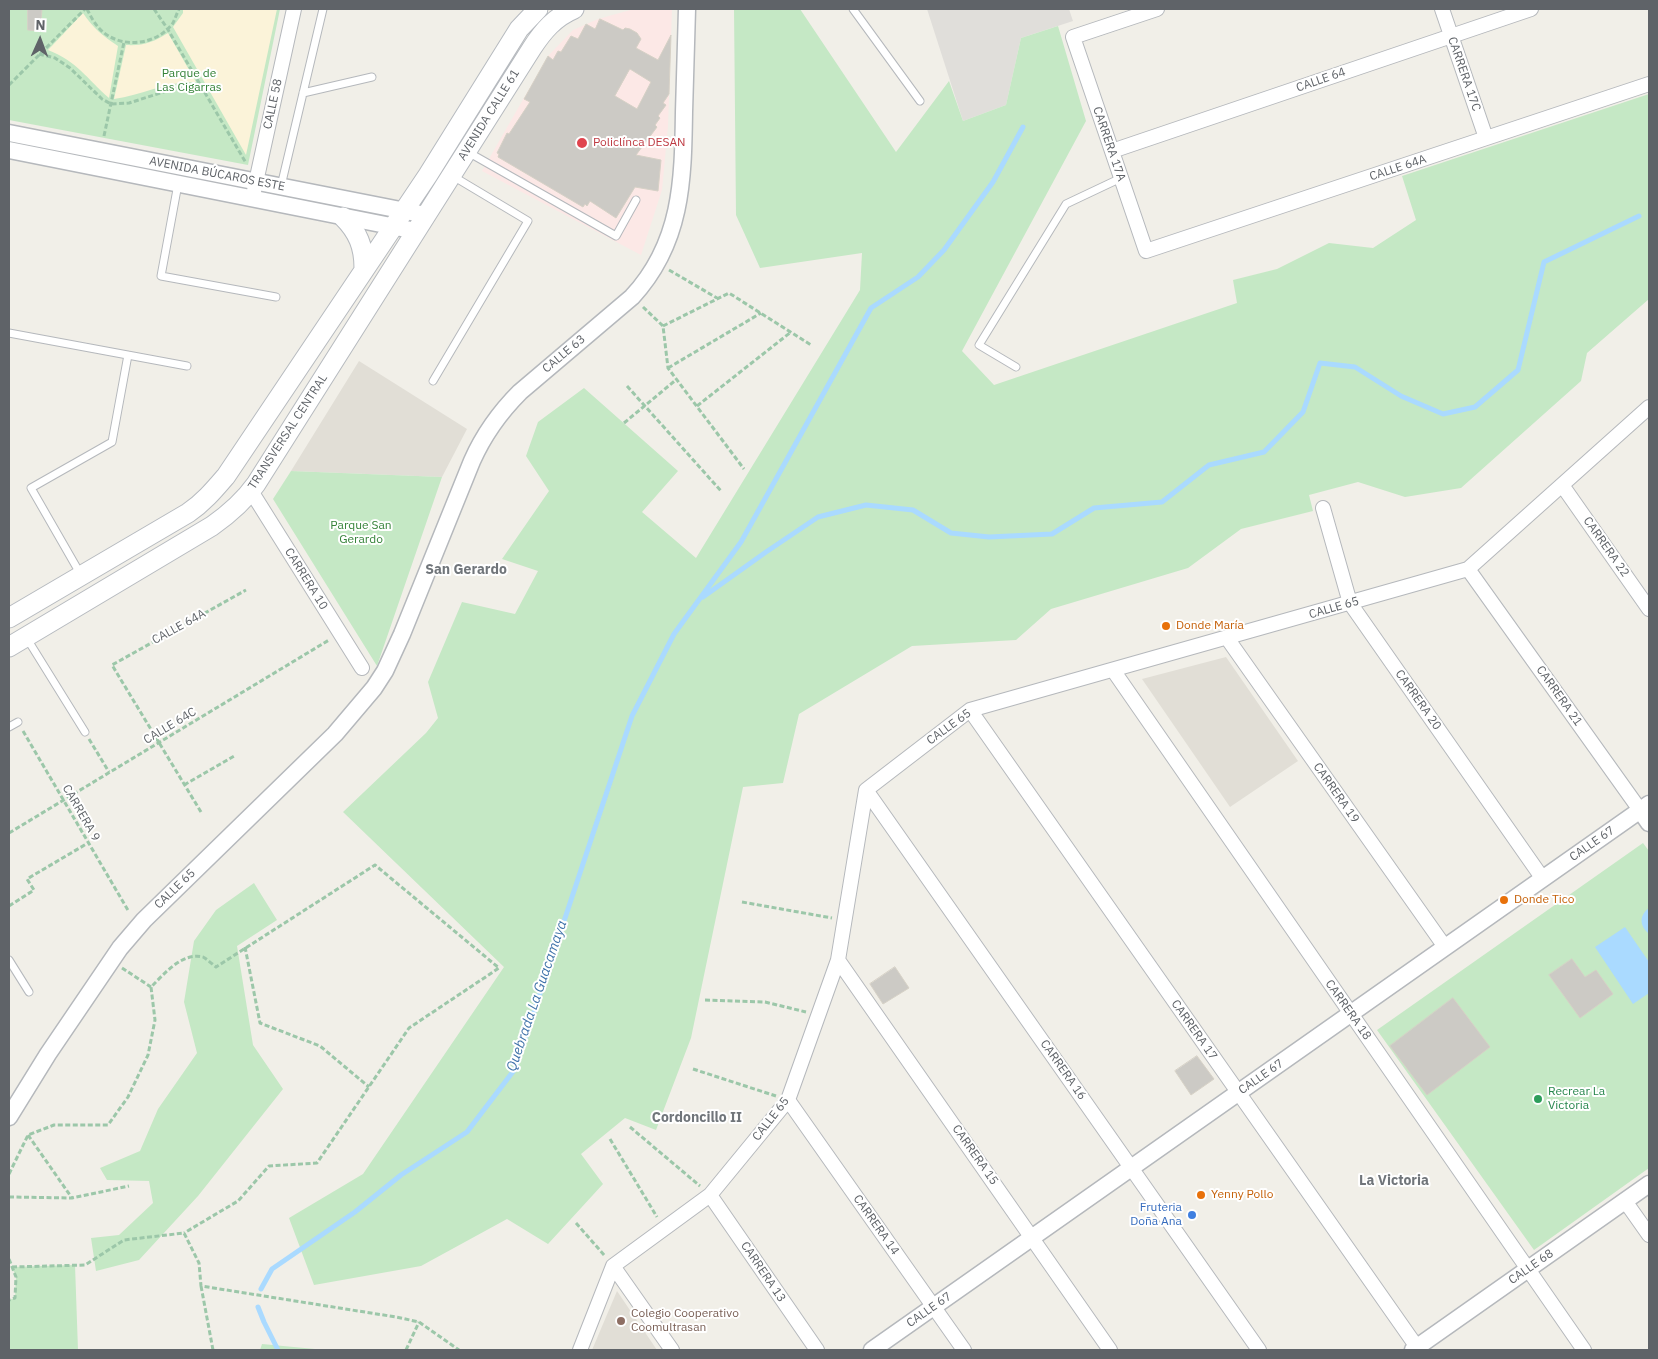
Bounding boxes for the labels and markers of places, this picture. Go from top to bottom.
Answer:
marker: Policlínca DESAN [575,136,589,150]
place label: Policlínca DESAN [593,136,686,150]
place label: Donde María [1176,619,1244,633]
marker: Donde María [1160,620,1172,632]
place label: Donde Tico [1514,893,1575,907]
marker: Donde Tico [1498,894,1510,906]
place label: Recrear La Victoria [1548,1085,1605,1113]
marker: Recrear La Victoria [1532,1093,1544,1105]
place label: Yenny Pollo [1211,1188,1273,1202]
marker: Yenny Pollo [1195,1189,1207,1201]
place label: Fruteria Doña Ana [1130,1201,1182,1229]
marker: Fruteria Doña Ana [1186,1209,1198,1221]
place label: Colegio Cooperativo Coomultrasan [631,1307,739,1335]
marker: Colegio Cooperativo Coomultrasan [615,1315,627,1327]

